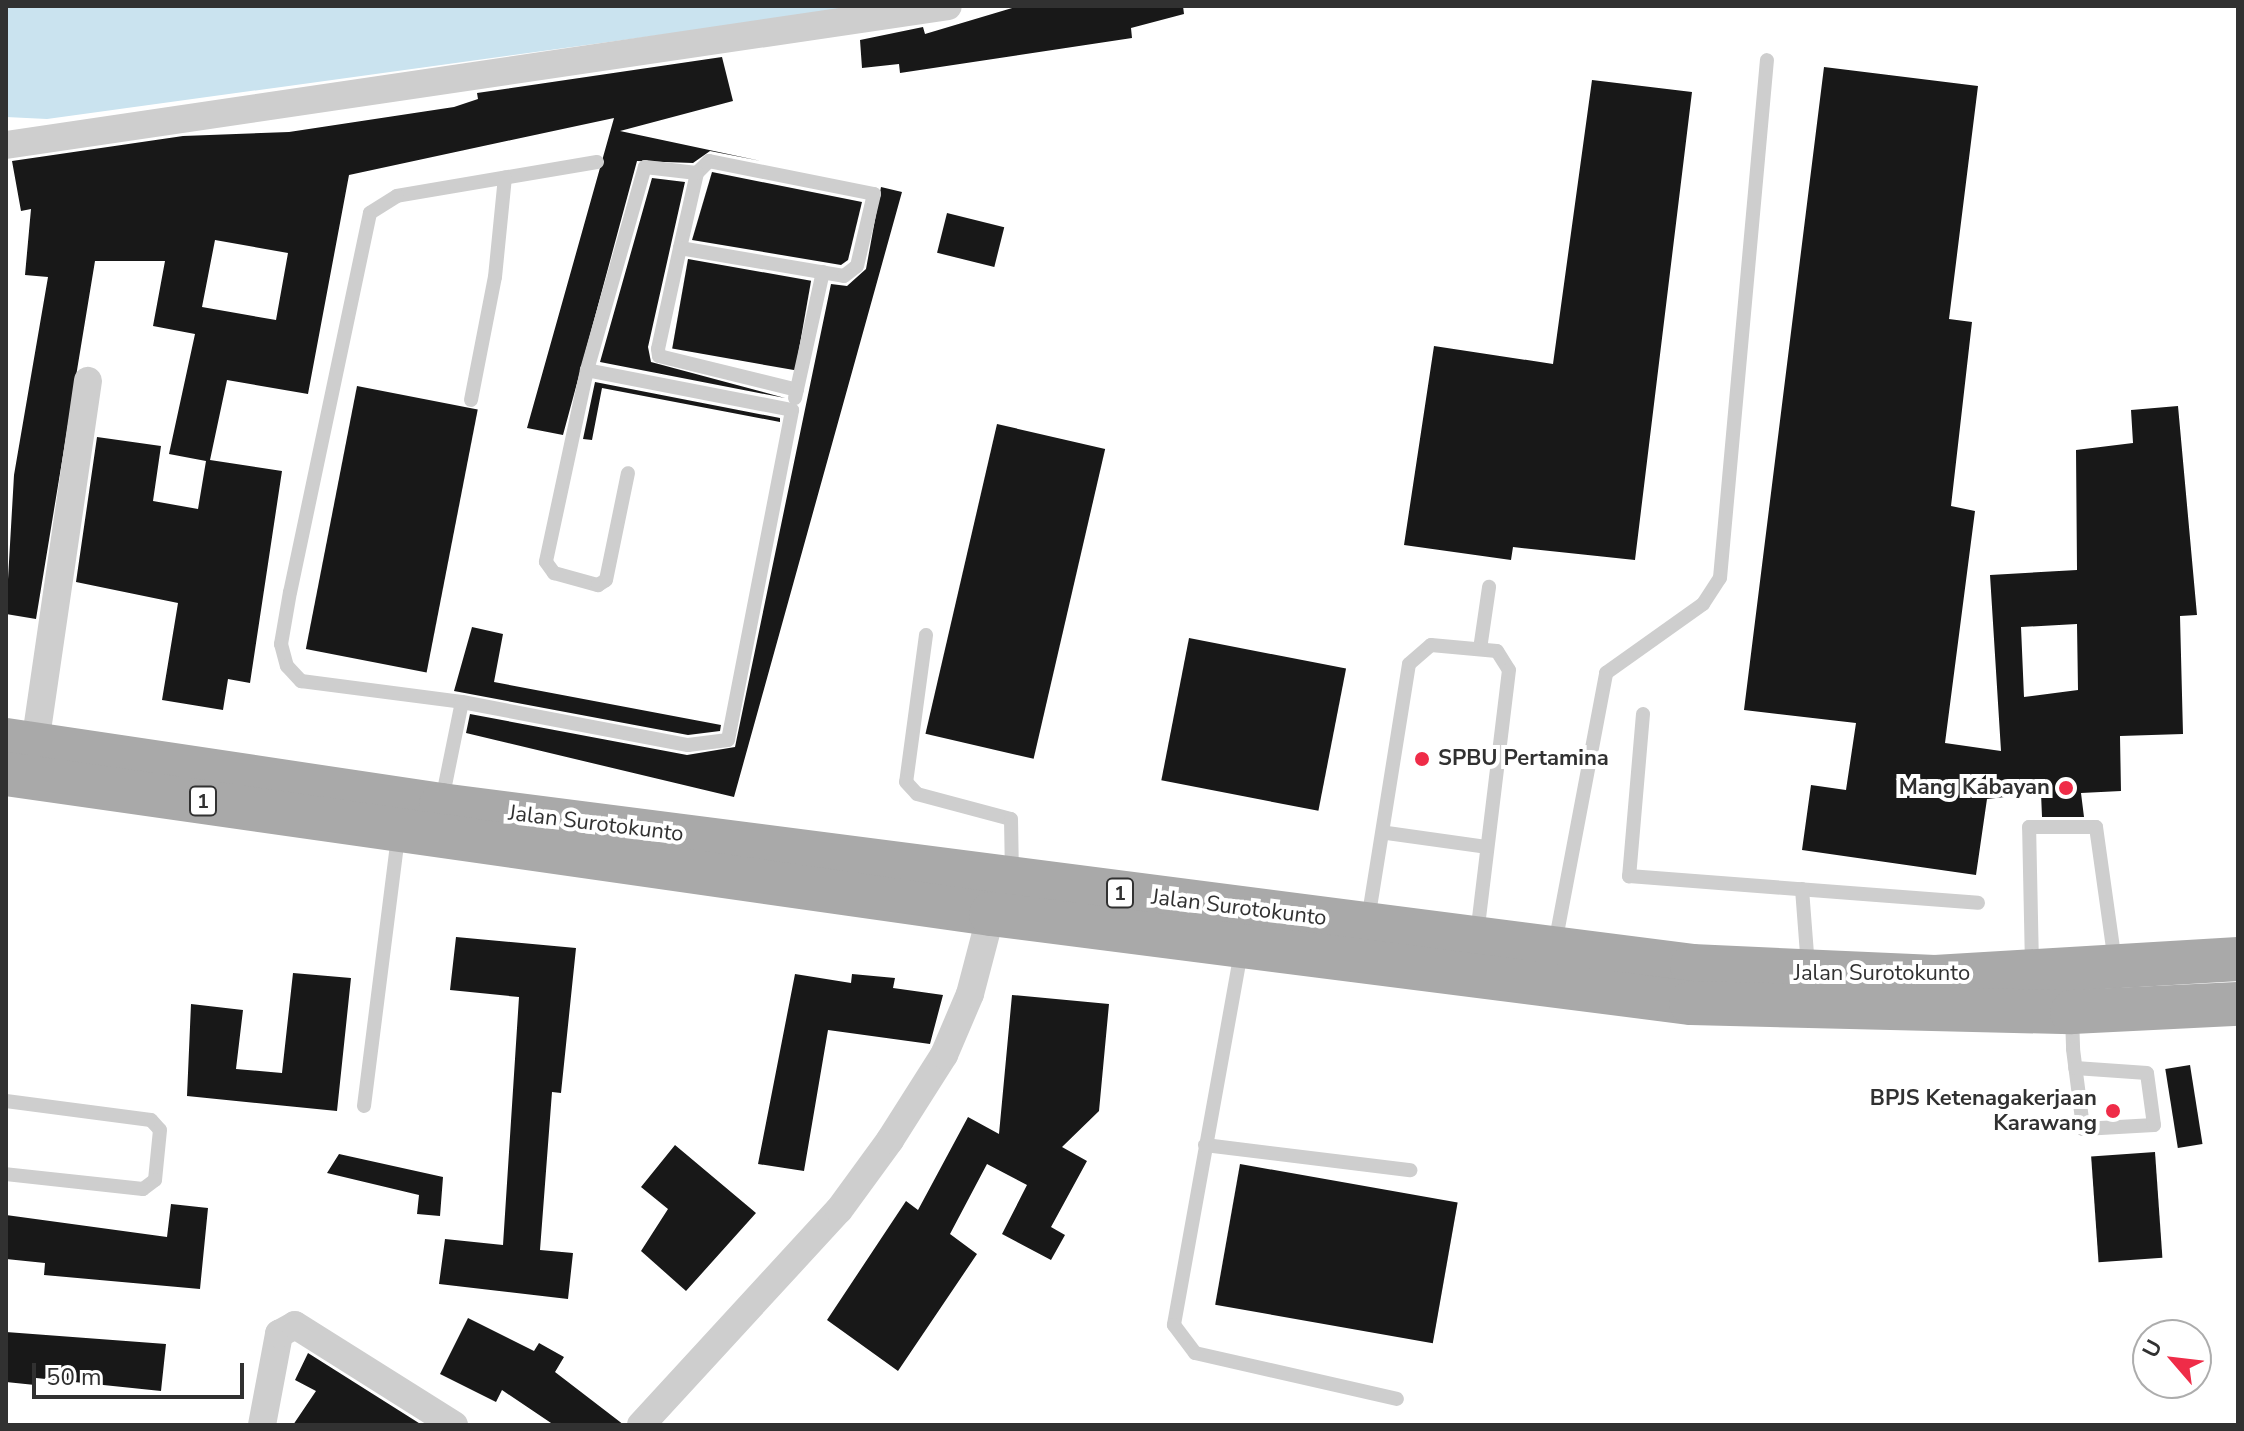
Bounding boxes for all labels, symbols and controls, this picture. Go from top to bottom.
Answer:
place label: SPBU Pertamina [1438,746,1609,772]
marker: SPBU Pertamina [1413,750,1431,768]
place label: Mang Kabayan [1899,775,2050,801]
marker: Mang Kabayan [2057,779,2075,797]
road number: 1 [189,785,217,817]
street label: Jalan Surotokunto [507,800,685,848]
road number: 1 [1106,877,1134,909]
street label: Jalan Surotokunto [1150,884,1328,932]
street label: Jalan Surotokunto [1794,961,1970,987]
place label: BPJS Ketenagakerjaan Karawang [1870,1085,2097,1136]
marker: BPJS Ketenagakerjaan Karawang [2104,1102,2122,1120]
north arrow [2132,1319,2212,1399]
text: U [2136,1334,2170,1363]
scale bar [36,1347,248,1397]
text: 50 m [46,1361,102,1393]

